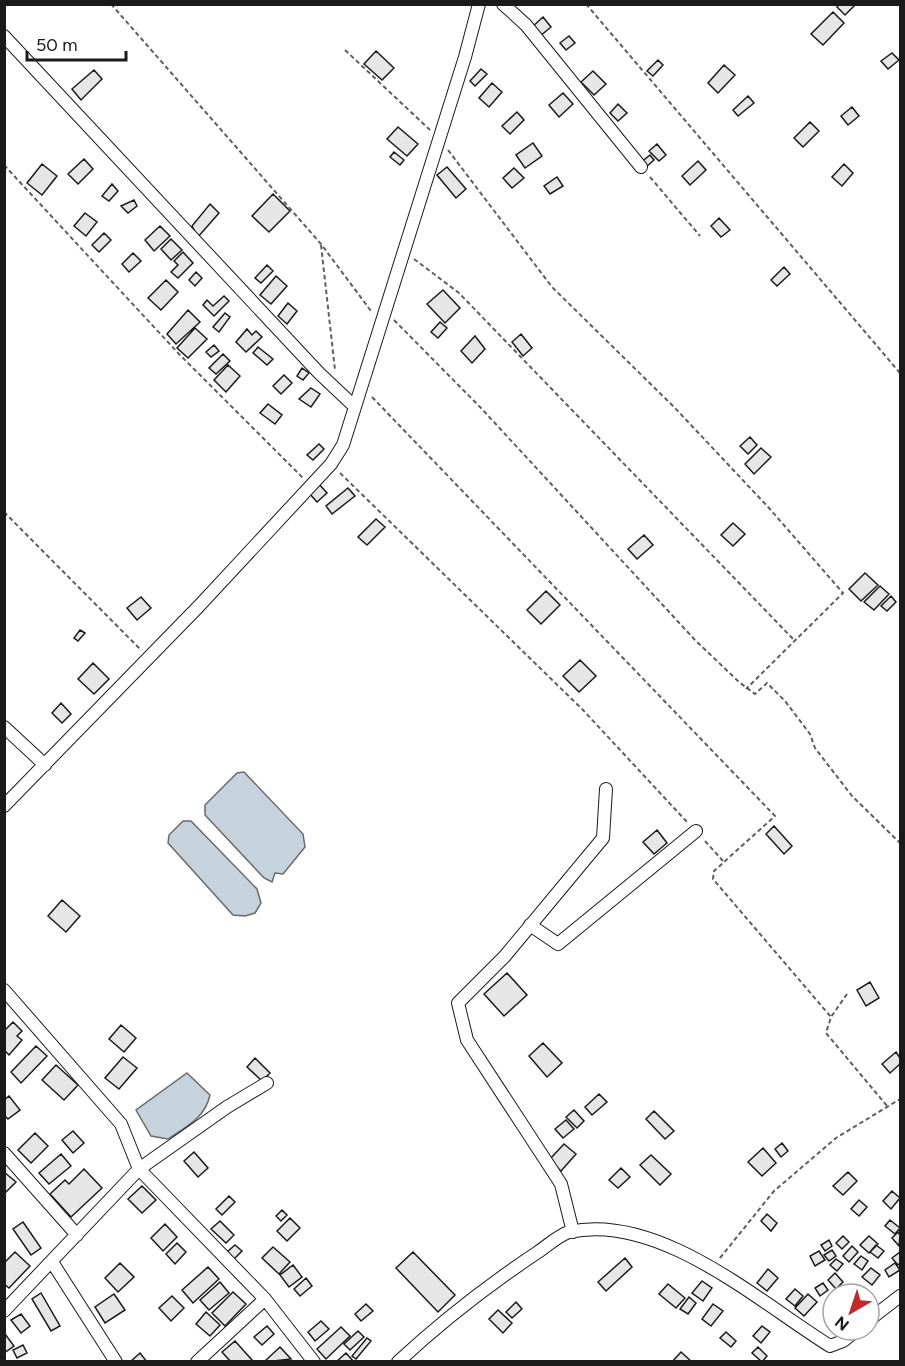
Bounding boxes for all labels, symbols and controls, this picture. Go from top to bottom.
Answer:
scale bar [27,24,126,62]
text: 50 m [36,34,78,56]
north arrow [821,1282,881,1342]
text: N [831,1312,853,1335]

